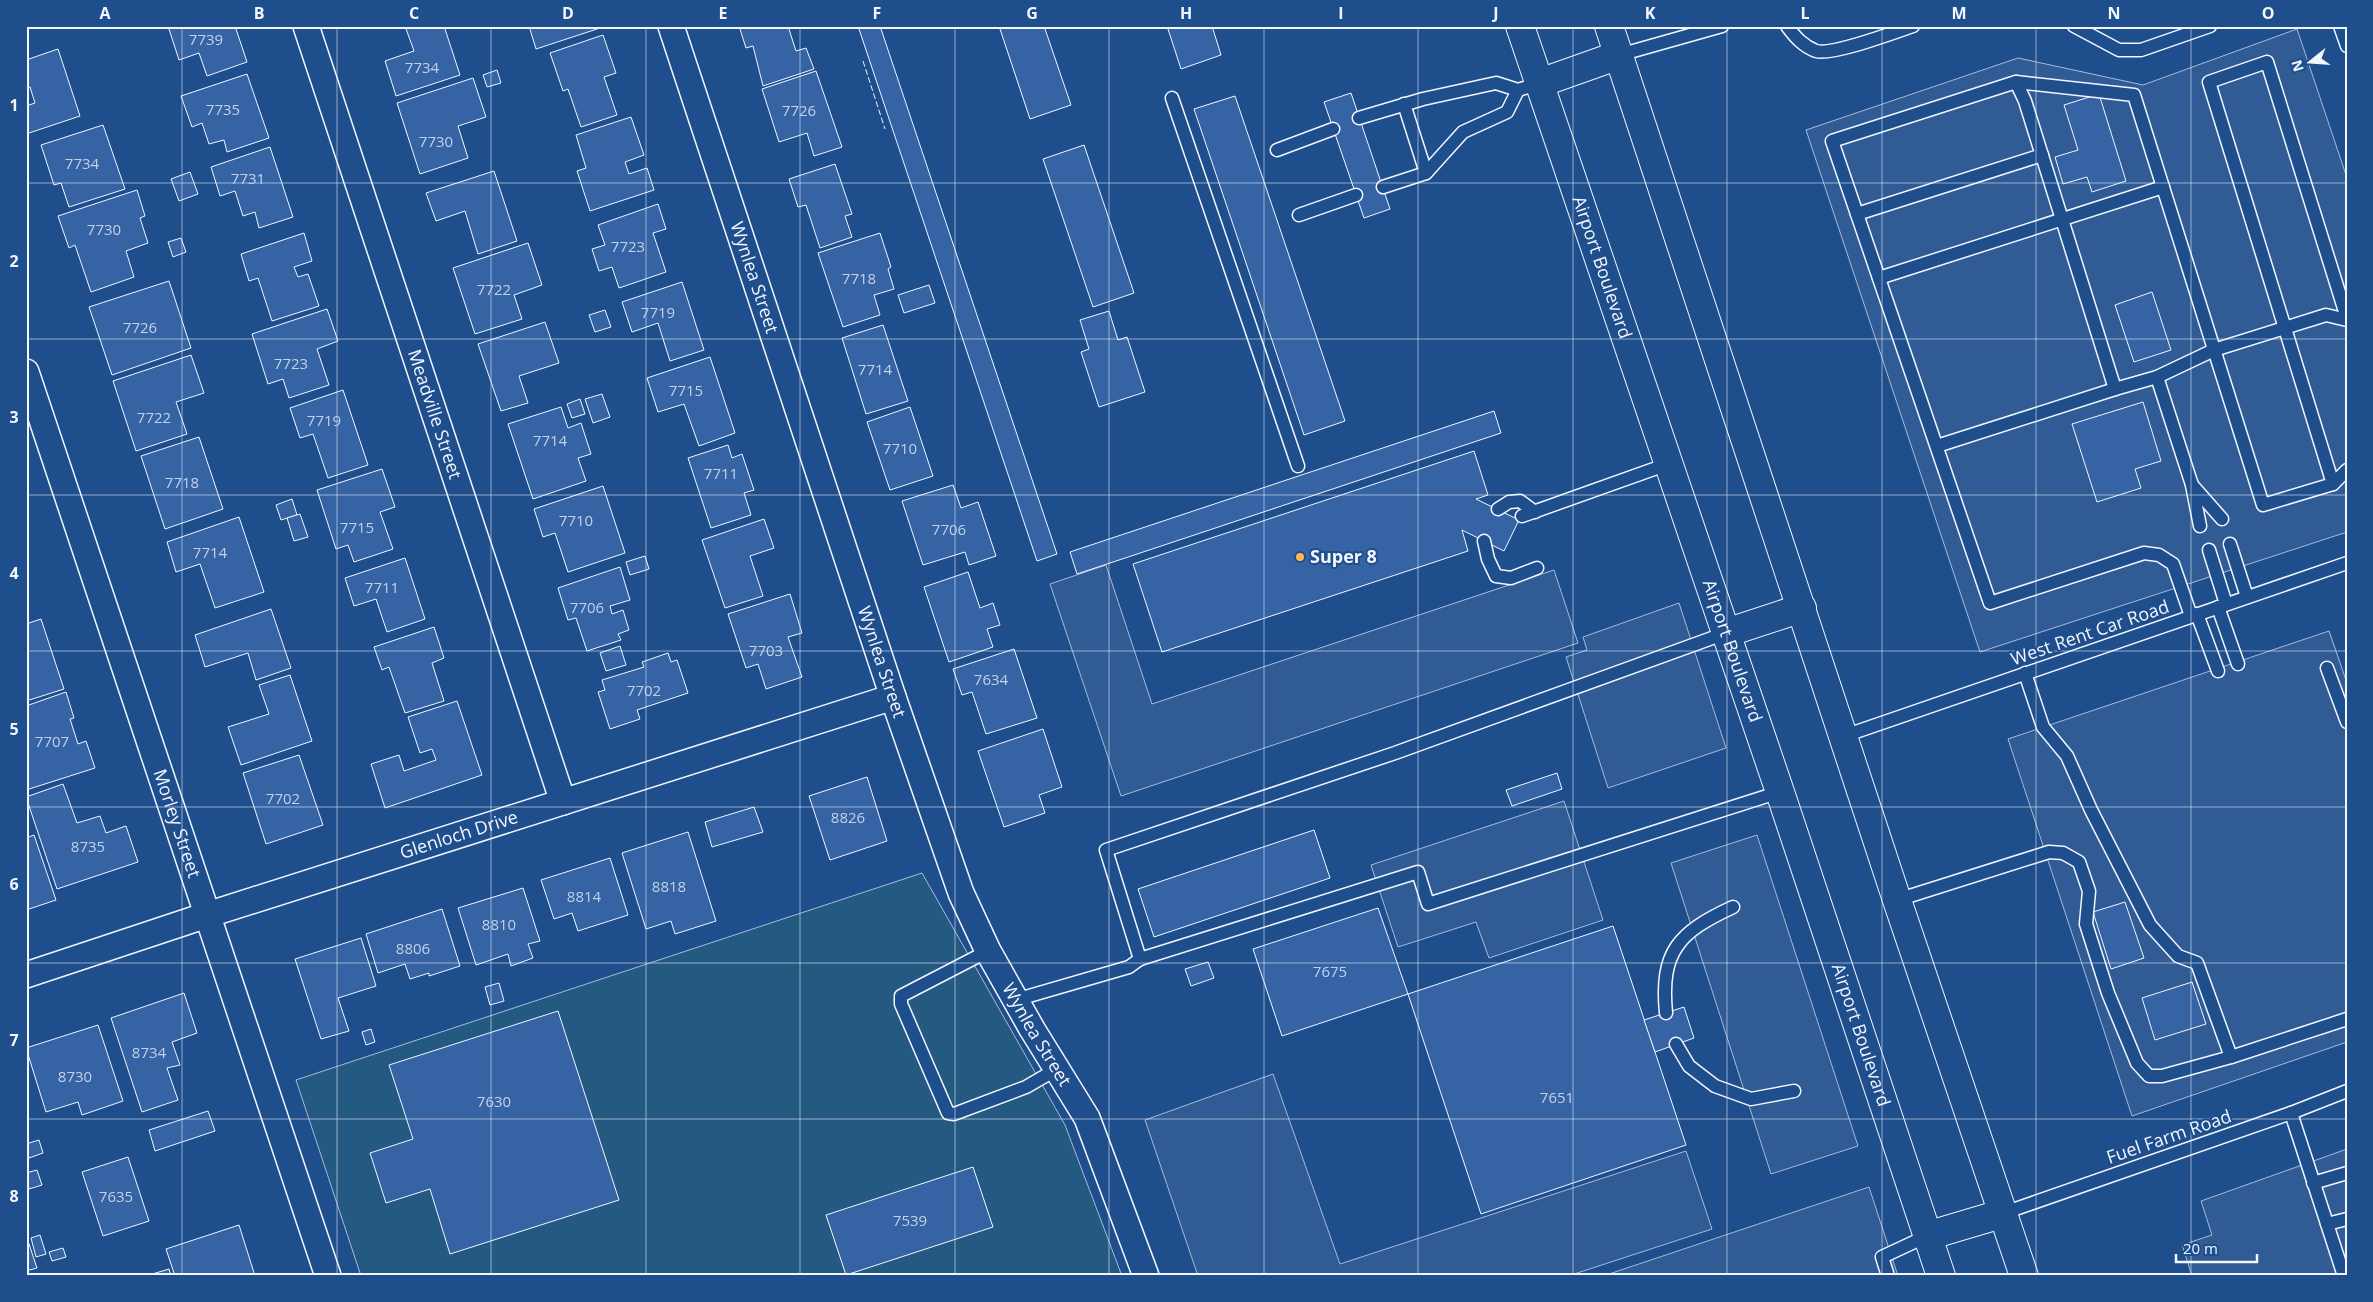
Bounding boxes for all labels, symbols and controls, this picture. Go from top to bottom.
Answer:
text: A [99,2,111,24]
text: B [254,2,264,24]
text: C [409,2,419,24]
text: D [562,2,574,24]
text: E [719,2,728,24]
text: F [873,2,881,24]
text: G [1026,2,1038,24]
text: H [1180,2,1192,24]
text: I [1338,2,1344,24]
text: J [1491,2,1499,24]
text: K [1645,2,1656,24]
text: L [1800,2,1810,24]
text: M [1951,2,1967,24]
text: N [2107,2,2121,24]
text: O [2262,2,2274,24]
house number: 7739 [189,29,223,49]
north arrow [2286,38,2336,88]
house number: 7734 [405,57,440,77]
text: N [2286,58,2308,74]
text: 1 [9,94,19,116]
house number: 7735 [206,99,240,119]
house number: 7726 [782,100,816,120]
house number: 7730 [419,131,453,151]
house number: 7734 [65,153,100,173]
house number: 7731 [231,168,265,188]
street label: Airport Boulevard [1568,193,1638,342]
street label: Wynlea Street [726,218,785,336]
house number: 7730 [87,219,121,239]
house number: 7723 [611,236,645,256]
text: 2 [9,250,19,272]
house number: 7718 [842,268,876,288]
house number: 7722 [477,279,511,299]
house number: 7719 [641,302,675,322]
house number: 7726 [123,317,157,337]
street label: Meadville Street [403,346,468,482]
house number: 7723 [274,353,308,373]
house number: 7714 [858,359,893,379]
house number: 7715 [669,380,703,400]
text: 3 [9,406,19,428]
house number: 7722 [137,407,171,427]
house number: 7719 [307,410,341,430]
house number: 7714 [533,430,568,450]
house number: 7710 [883,438,917,458]
house number: 7711 [704,463,738,483]
house number: 7718 [165,472,199,492]
house number: 7710 [559,510,593,530]
house number: 7715 [340,517,374,537]
house number: 7706 [932,519,966,539]
house number: 7714 [193,542,228,562]
place label: Super 8 [1310,544,1377,568]
marker: Super 8 [1294,551,1306,563]
text: 4 [9,562,19,584]
street label: Airport Boulevard [1698,576,1768,725]
house number: 7711 [365,577,399,597]
street label: West Rent Car Road [2007,594,2172,670]
house number: 7706 [570,597,604,617]
street label: Wynlea Street [853,603,912,721]
house number: 7703 [749,640,783,660]
house number: 7634 [974,669,1009,689]
house number: 7702 [627,680,661,700]
text: 5 [9,718,19,740]
house number: 7707 [35,731,69,751]
street label: Morley Street [148,766,207,881]
house number: 7702 [266,788,300,808]
street label: Glenloch Drive [397,804,521,864]
house number: 8826 [831,807,865,827]
house number: 8735 [71,836,105,856]
text: 6 [9,873,19,895]
house number: 8818 [652,876,686,896]
house number: 8814 [567,886,602,906]
house number: 8810 [482,914,516,934]
house number: 8806 [396,938,430,958]
street label: Airport Boulevard [1827,960,1897,1109]
house number: 7675 [1313,961,1347,981]
street label: Wynlea Street [997,978,1077,1090]
text: 7 [9,1029,19,1051]
house number: 8734 [132,1042,167,1062]
house number: 8730 [58,1066,92,1086]
house number: 7651 [1540,1087,1574,1107]
house number: 7630 [477,1091,511,1111]
street label: Fuel Farm Road [2103,1103,2234,1169]
text: 8 [9,1185,19,1207]
house number: 7635 [99,1186,133,1206]
house number: 7539 [893,1210,927,1230]
scale bar [2176,1232,2257,1264]
text: 20 m [2183,1238,2218,1258]

